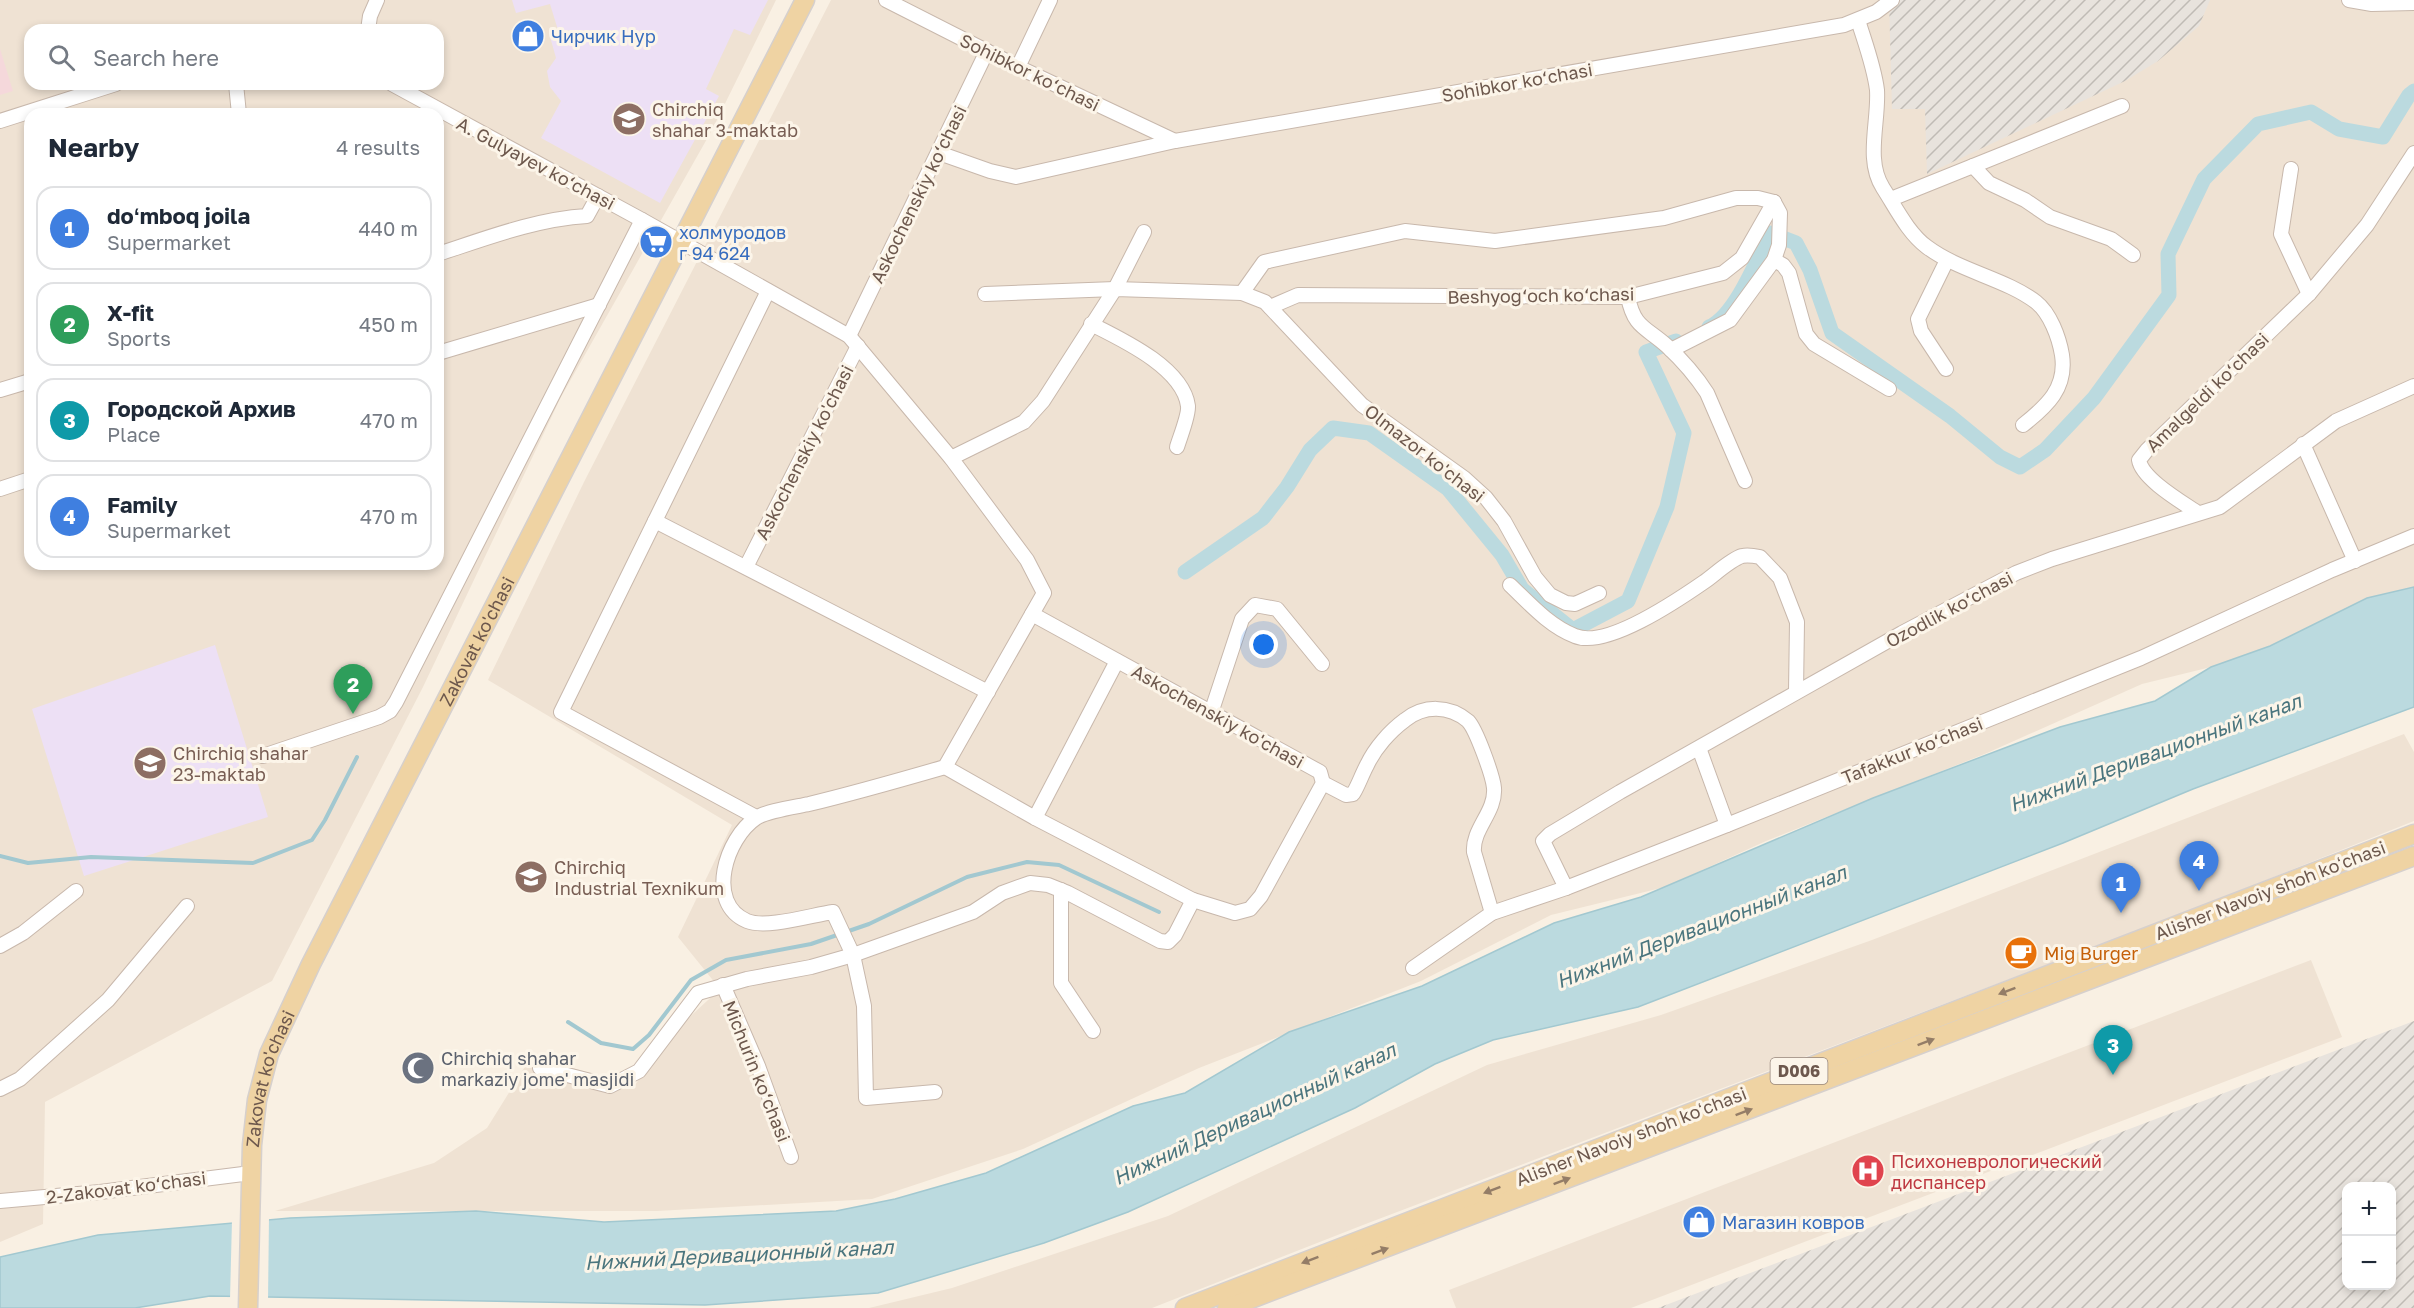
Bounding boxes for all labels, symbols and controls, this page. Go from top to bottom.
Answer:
shop icon: Чирчик Нур [510,18,546,54]
search box [24,24,444,90]
place label: Чирчик Нур [551,25,656,47]
street label: Sohibkor ko‘chasi [957,29,1103,115]
icon: search [45,41,78,74]
text: Search here [93,44,219,71]
street label: Sohibkor ko‘chasi [1440,58,1594,106]
place label: Chirchiq shahar 3-maktab [652,98,798,141]
school or university icon: Chirchiq shahar 3-maktab [611,101,647,137]
street label: Askochenskiy ko‘chasi [865,102,971,286]
street label: A. Gulyayev ko‘chasi [453,112,619,214]
text: Nearby [48,132,139,163]
text: 4 results [336,135,420,159]
text: doʻmboq joila [107,202,250,229]
text: 1 [64,216,75,240]
text: 440 m [359,216,418,240]
place label: холмуродов г 94 624 [679,221,786,264]
supermarket icon: холмуродов г 94 624 [638,224,674,260]
text: Supermarket [107,230,231,254]
street label: Beshyog‘och ko‘chasi [1447,282,1635,308]
text: X-fit [107,299,154,326]
text: 2 [63,312,76,336]
text: 450 m [359,312,418,336]
text: Sports [107,326,171,350]
street label: Amalgeldi ko‘chasi [2141,328,2273,456]
street label: Askochenskiy ko'chasi [750,361,858,543]
text: Городской Архив [107,395,296,422]
street label: Olmazor ko'chasi [1361,399,1489,507]
text: 3 [63,408,76,432]
text: 470 m [360,408,418,432]
text: Place [107,422,160,446]
text: Family [107,491,178,518]
text: 4 [63,504,76,528]
text: 470 m [360,504,418,528]
text: Supermarket [107,518,231,542]
street label: Ozodlik ko‘chasi [1882,566,2016,652]
street label: Zakovat ko'chasi [434,573,519,709]
your location [1249,630,1278,659]
street label: Askochenskiy ko'chasi [1128,660,1308,772]
pin: 2 [334,664,372,714]
water label: Нижний Деривационный канал [2006,687,2305,816]
street label: Tafakkur ko‘chasi [1838,712,1986,788]
place label: Chirchiq shahar 23-maktab [173,742,308,785]
school or university icon: Chirchiq shahar 23-maktab [132,745,168,781]
street label: Alisher Navoiy shoh koʻchasi [2152,836,2388,944]
pin: 4 [2180,842,2218,891]
place label: Chirchiq Industrial Texnikum [554,856,724,899]
school or university icon: Chirchiq Industrial Texnikum [513,859,549,895]
water label: Нижний Деривационный канал [1553,859,1851,993]
pin: 1 [2102,864,2140,913]
cafe icon: Mig Burger [2003,935,2039,971]
place label: Mig Burger [2044,942,2138,964]
one-way arrow [1997,986,2015,996]
street label: Michurin ko‘chasi [719,997,795,1145]
street label: Zakovat ko'chasi [241,1007,299,1148]
pin: 3 [2094,1026,2132,1075]
water label: Нижний Деривационный канал [1109,1036,1400,1189]
one-way arrow [1918,1037,1936,1047]
place label: Chirchiq shahar markaziy jome' masjidi [441,1047,634,1090]
mosque icon: Chirchiq shahar markaziy jome' masjidi [400,1050,436,1086]
road number: D006 [1770,1058,1828,1084]
street label: Alisher Navoiy shoh koʻchasi [1513,1082,1749,1190]
one-way arrow [1735,1106,1753,1116]
place label: Психоневрологический диспансер [1891,1150,2102,1193]
hospital icon: Психоневрологический диспансер [1850,1153,1886,1189]
street label: 2-Zakovat ko‘chasi [45,1166,207,1208]
one-way arrow [1553,1176,1571,1185]
map controls [2342,1182,2396,1290]
button: + [2342,1182,2396,1236]
one-way arrow [1482,1185,1500,1195]
shop icon: Магазин ковров [1681,1204,1717,1240]
place label: Магазин ковров [1722,1211,1865,1233]
water label: Нижний Деривационный канал [584,1234,895,1274]
button: − [2342,1236,2396,1290]
one-way arrow [1371,1245,1389,1255]
one-way arrow [1300,1255,1318,1265]

